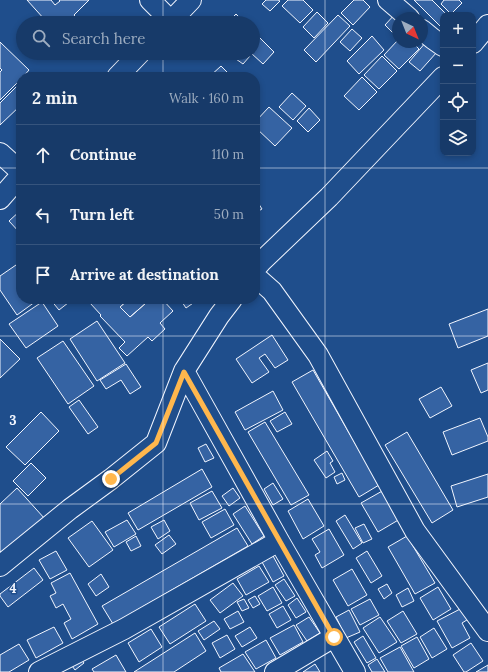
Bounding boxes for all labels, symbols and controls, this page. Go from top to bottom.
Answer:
north arrow [392,12,428,48]
map controls [440,12,476,156]
button: + [440,12,476,48]
search box [16,16,260,60]
icon: search [30,27,52,49]
text: Search here [62,29,145,48]
button: − [440,48,476,84]
button: locate [440,84,476,120]
text: 2 min [32,87,78,109]
text: Walk · 160 m [169,90,244,107]
button: layers [440,120,476,156]
icon: ahead [32,144,54,166]
text: Continue [70,145,136,164]
text: 110 m [211,146,244,163]
icon: left [32,204,54,226]
text: Turn left [70,205,134,224]
text: 50 m [214,206,244,223]
icon: arrive [32,264,54,286]
text: Arrive at destination [70,265,219,284]
text: 3 [9,412,17,429]
route end [102,470,120,488]
text: 4 [9,580,17,597]
route start [325,628,343,646]

